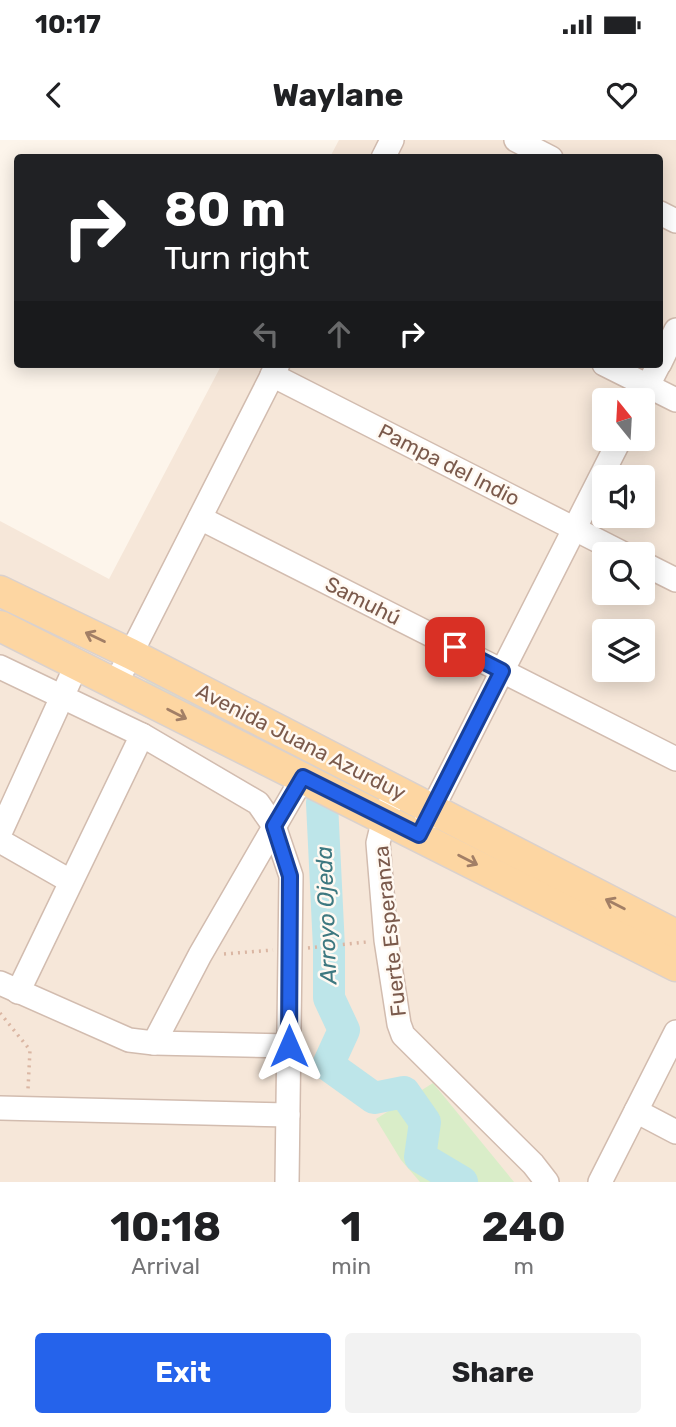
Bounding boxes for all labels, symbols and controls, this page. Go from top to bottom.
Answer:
text: 10:17 [35,9,101,40]
icon: back [35,76,73,114]
text: Waylane [272,76,404,114]
icon: heart [603,76,641,114]
text: 80 m [164,180,286,238]
icon: right [49,182,140,273]
text: Turn right [164,239,309,277]
icon: left [247,315,285,353]
icon: ahead [320,315,358,353]
icon: right [393,315,431,353]
north arrow [592,388,654,452]
map controls [592,388,655,682]
street label: Pampa del Indio [374,418,524,511]
button: sound [592,465,655,528]
button: search [592,542,655,605]
street label: Samuhú [321,571,405,630]
pin [425,617,485,677]
button: layers [592,619,655,682]
icon: arrive [436,628,474,666]
one-way arrow [85,630,106,643]
street label: Avenida Juana Azurduy [192,678,410,805]
one-way arrow [166,707,187,721]
street label: Fuerte Esperanza [368,844,411,1018]
water label: Arroyo Ojeda [310,845,342,986]
one-way arrow [457,853,478,867]
one-way arrow [605,897,626,911]
position arrow [252,1009,326,1083]
text: 10:18 [110,1202,221,1252]
text: 1 [341,1202,362,1252]
text: 240 [481,1202,566,1252]
text: Arrival [131,1252,200,1280]
text: min [331,1252,371,1280]
text: m [513,1252,534,1280]
button: Exit [35,1333,331,1413]
button: Share [345,1333,641,1413]

